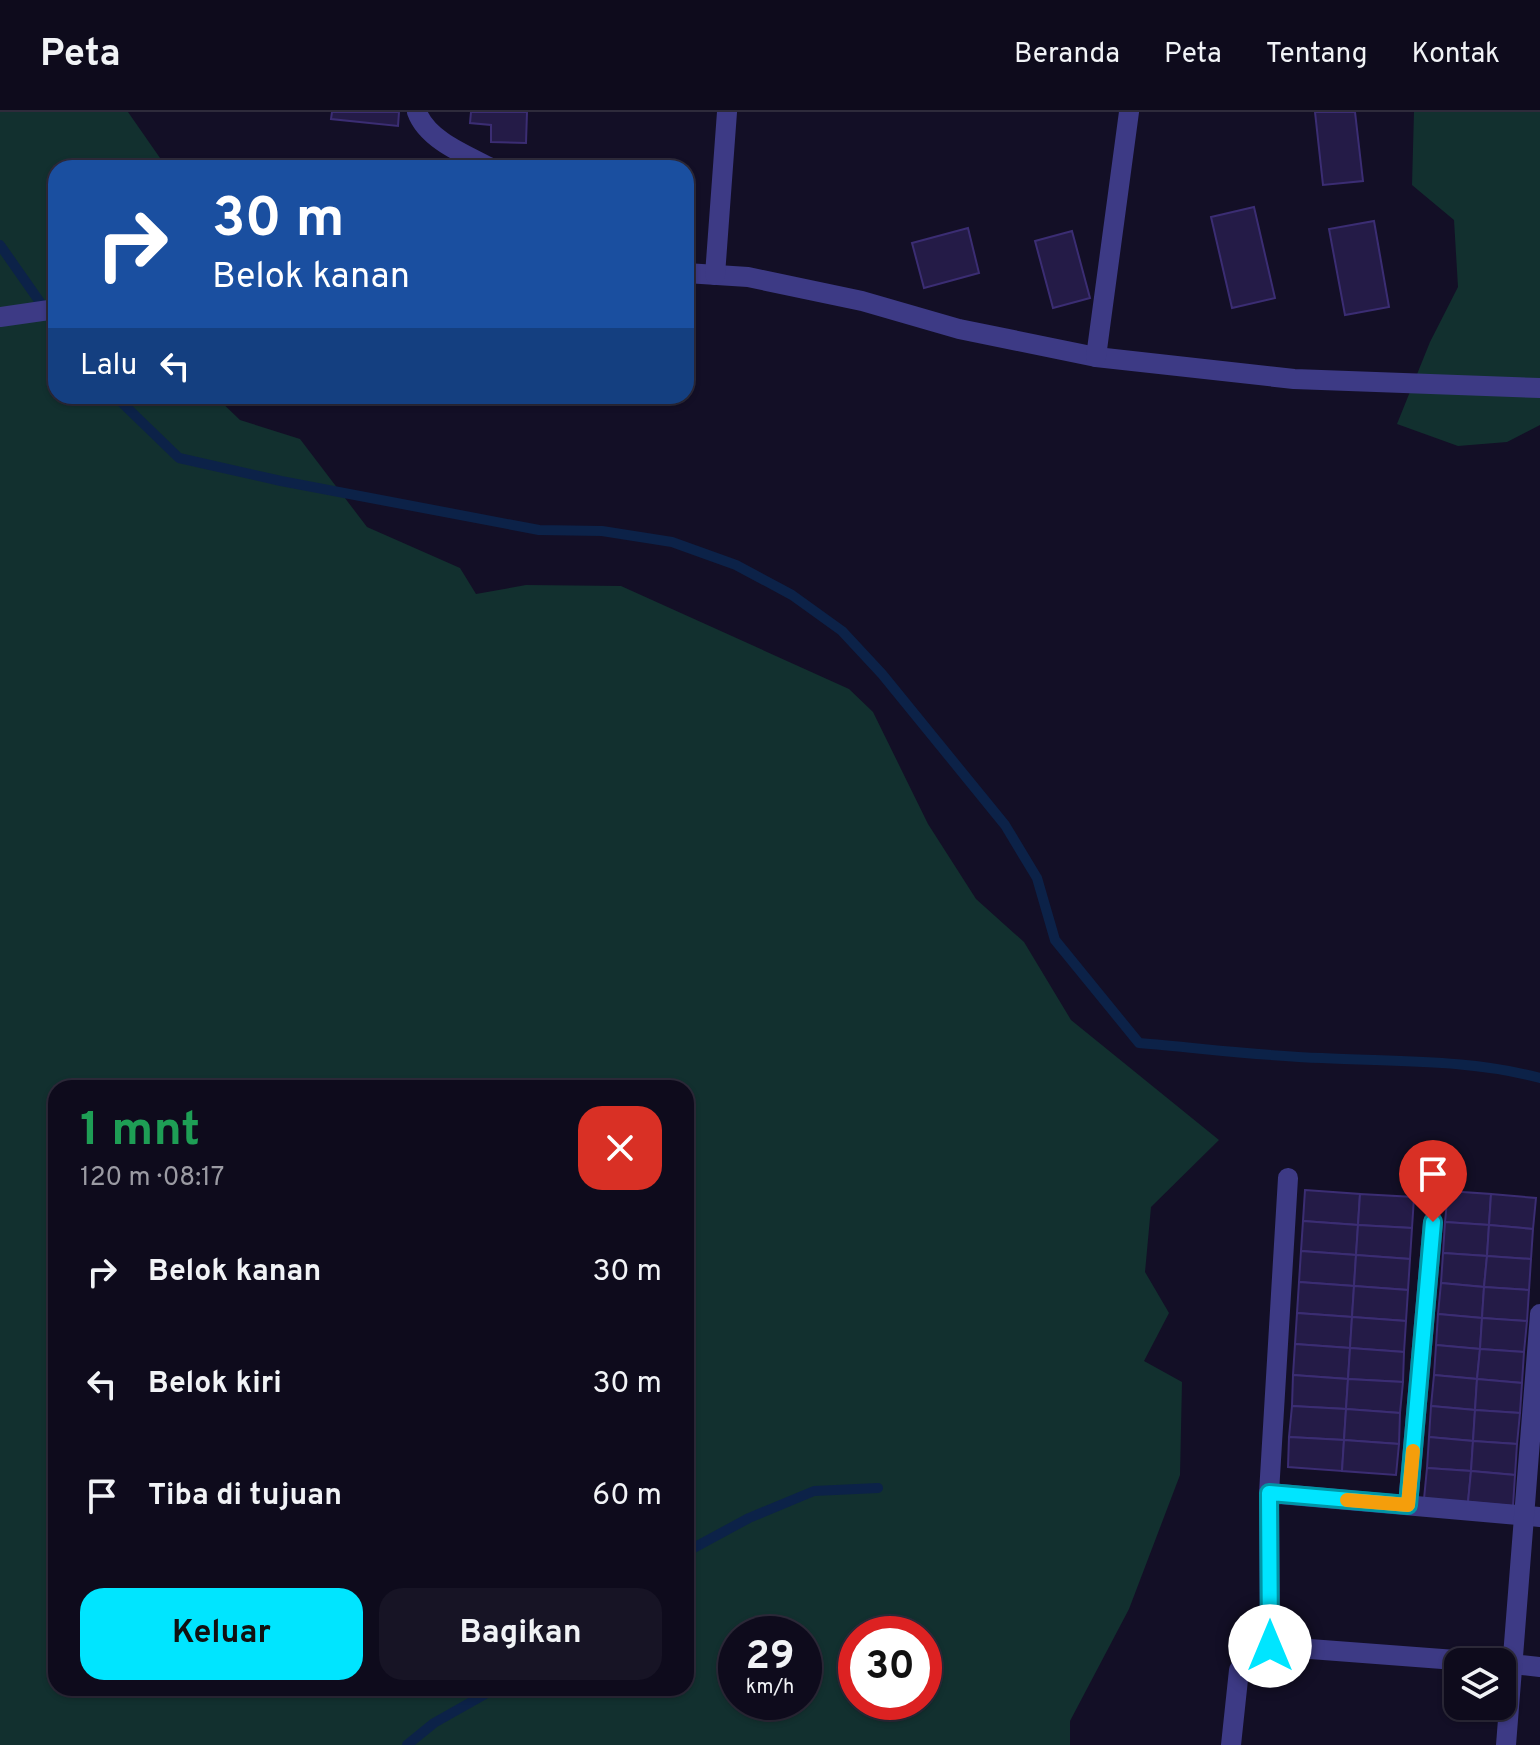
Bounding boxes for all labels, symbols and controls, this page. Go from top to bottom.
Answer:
text: Peta [40,31,121,80]
text: Beranda [1014,37,1120,73]
text: Peta [1164,37,1222,73]
text: Tentang [1266,37,1367,73]
text: Kontak [1411,37,1500,73]
text: 30 m [212,186,345,256]
icon: right [80,192,184,296]
text: Belok kanan [212,255,410,301]
icon: left [153,344,197,388]
text: Lalu [80,348,137,385]
text: 1 mnt [80,1102,200,1162]
button: close [578,1106,662,1190]
pin [1399,1140,1467,1222]
icon: arrive [1411,1152,1455,1196]
text: 120 m · 08:17 [80,1162,224,1195]
icon: right [80,1250,124,1294]
text: Belok kanan [148,1254,321,1291]
text: 30 m [593,1254,662,1291]
icon: left [80,1362,124,1406]
text: Belok kiri [148,1366,282,1403]
text: 30 m [593,1366,662,1403]
icon: arrive [80,1474,124,1518]
text: Tiba di tujuan [148,1478,342,1515]
text: 60 m [592,1478,662,1515]
button: Keluar [80,1588,363,1680]
button: Bagikan [379,1588,662,1680]
position arrow [1228,1604,1312,1688]
speed limit sign: 30 [838,1616,942,1720]
text: 29 [745,1633,795,1683]
map controls [1444,1648,1516,1720]
button: layers [1444,1648,1516,1720]
text: km/h [746,1675,794,1701]

